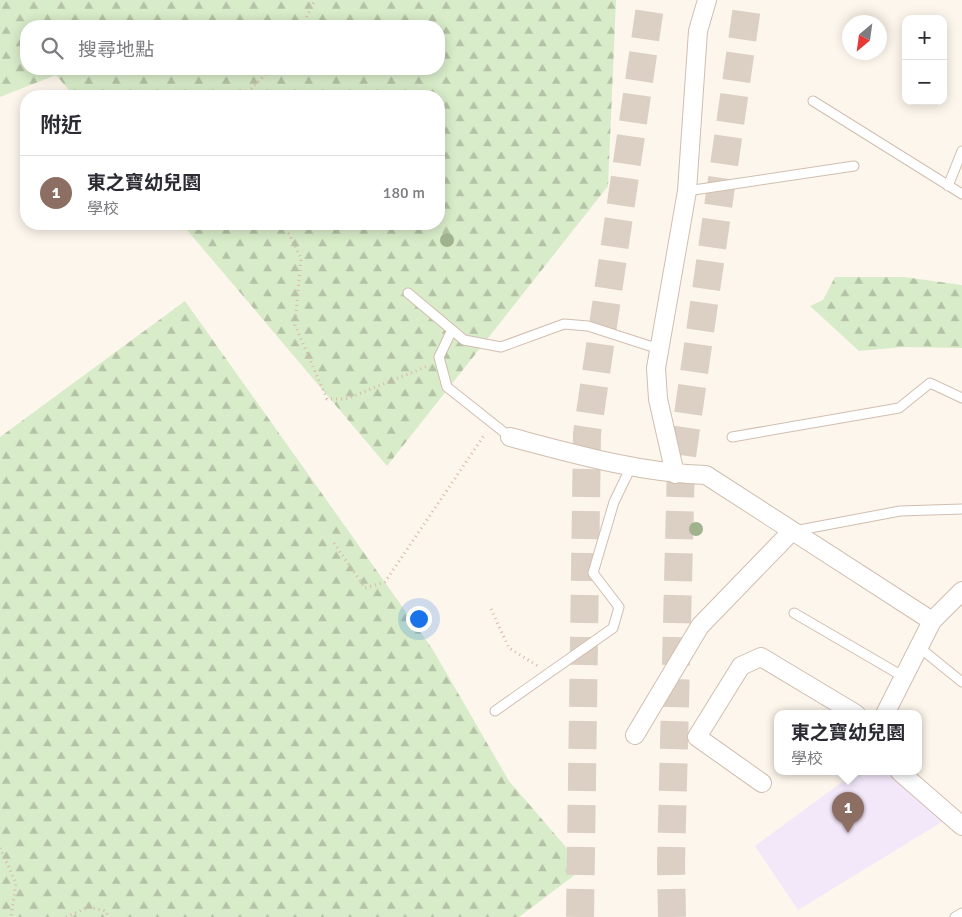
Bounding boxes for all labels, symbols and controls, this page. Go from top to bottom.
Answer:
north arrow [842,15,887,60]
map controls [902,15,947,105]
button: + [902,15,947,60]
search box [20,20,445,75]
icon: search [38,34,66,62]
text: 搜尋地點 [78,38,154,62]
button: − [902,60,947,105]
text: 附近 [40,112,82,138]
text: 東之寶幼兒園 [87,171,201,195]
text: 1 [52,183,60,203]
text: 180 m [383,183,425,203]
text: 學校 [87,199,119,219]
your location [406,606,432,632]
popup [774,710,922,775]
text: 東之寶幼兒園 [791,721,905,745]
text: 學校 [791,749,823,769]
pin: 1 [832,792,864,833]

